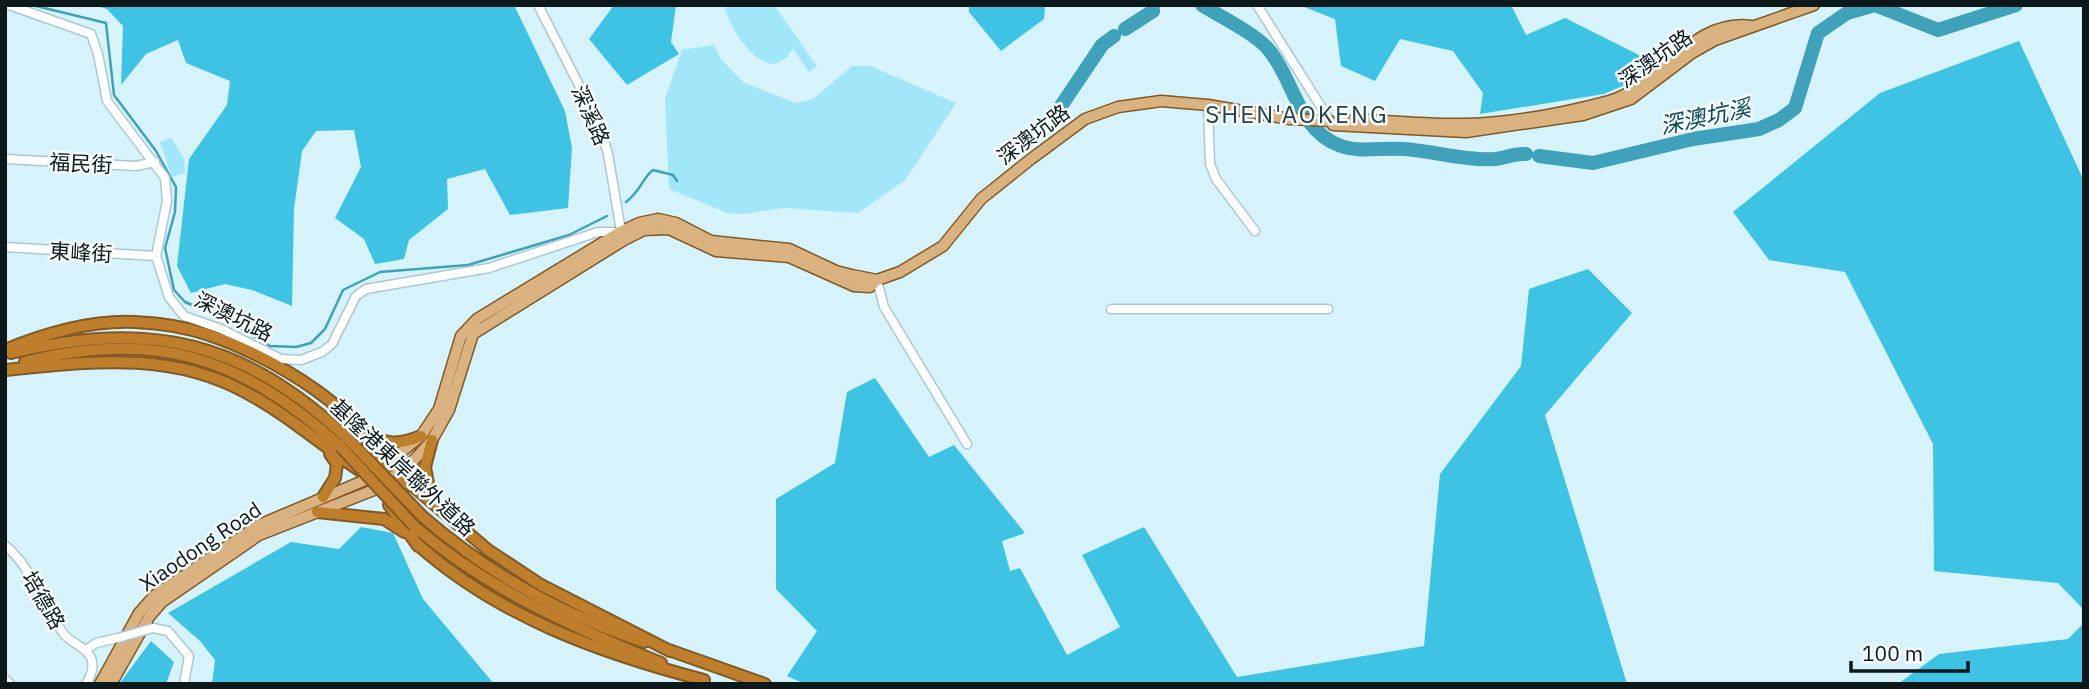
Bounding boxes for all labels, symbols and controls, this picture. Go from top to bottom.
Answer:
street label: 深澳坑路 [1613,22,1697,94]
street label: 深溪路 [565,81,617,149]
water label: 深澳坑溪 [1657,91,1756,140]
street label: 深澳坑路 [991,98,1075,170]
district label: SHEN'AOKENG [1205,98,1389,130]
street label: 福民街 [49,147,113,179]
street label: 東峰街 [49,236,113,268]
street label: 深澳坑路 [190,285,278,347]
street label: 基隆港東岸聯外道路 [324,392,482,542]
street label: Xiaodong Road [134,495,266,597]
street label: 培德路 [16,566,72,634]
scale bar [1851,630,1968,674]
text: 100 m [1862,639,1923,667]

